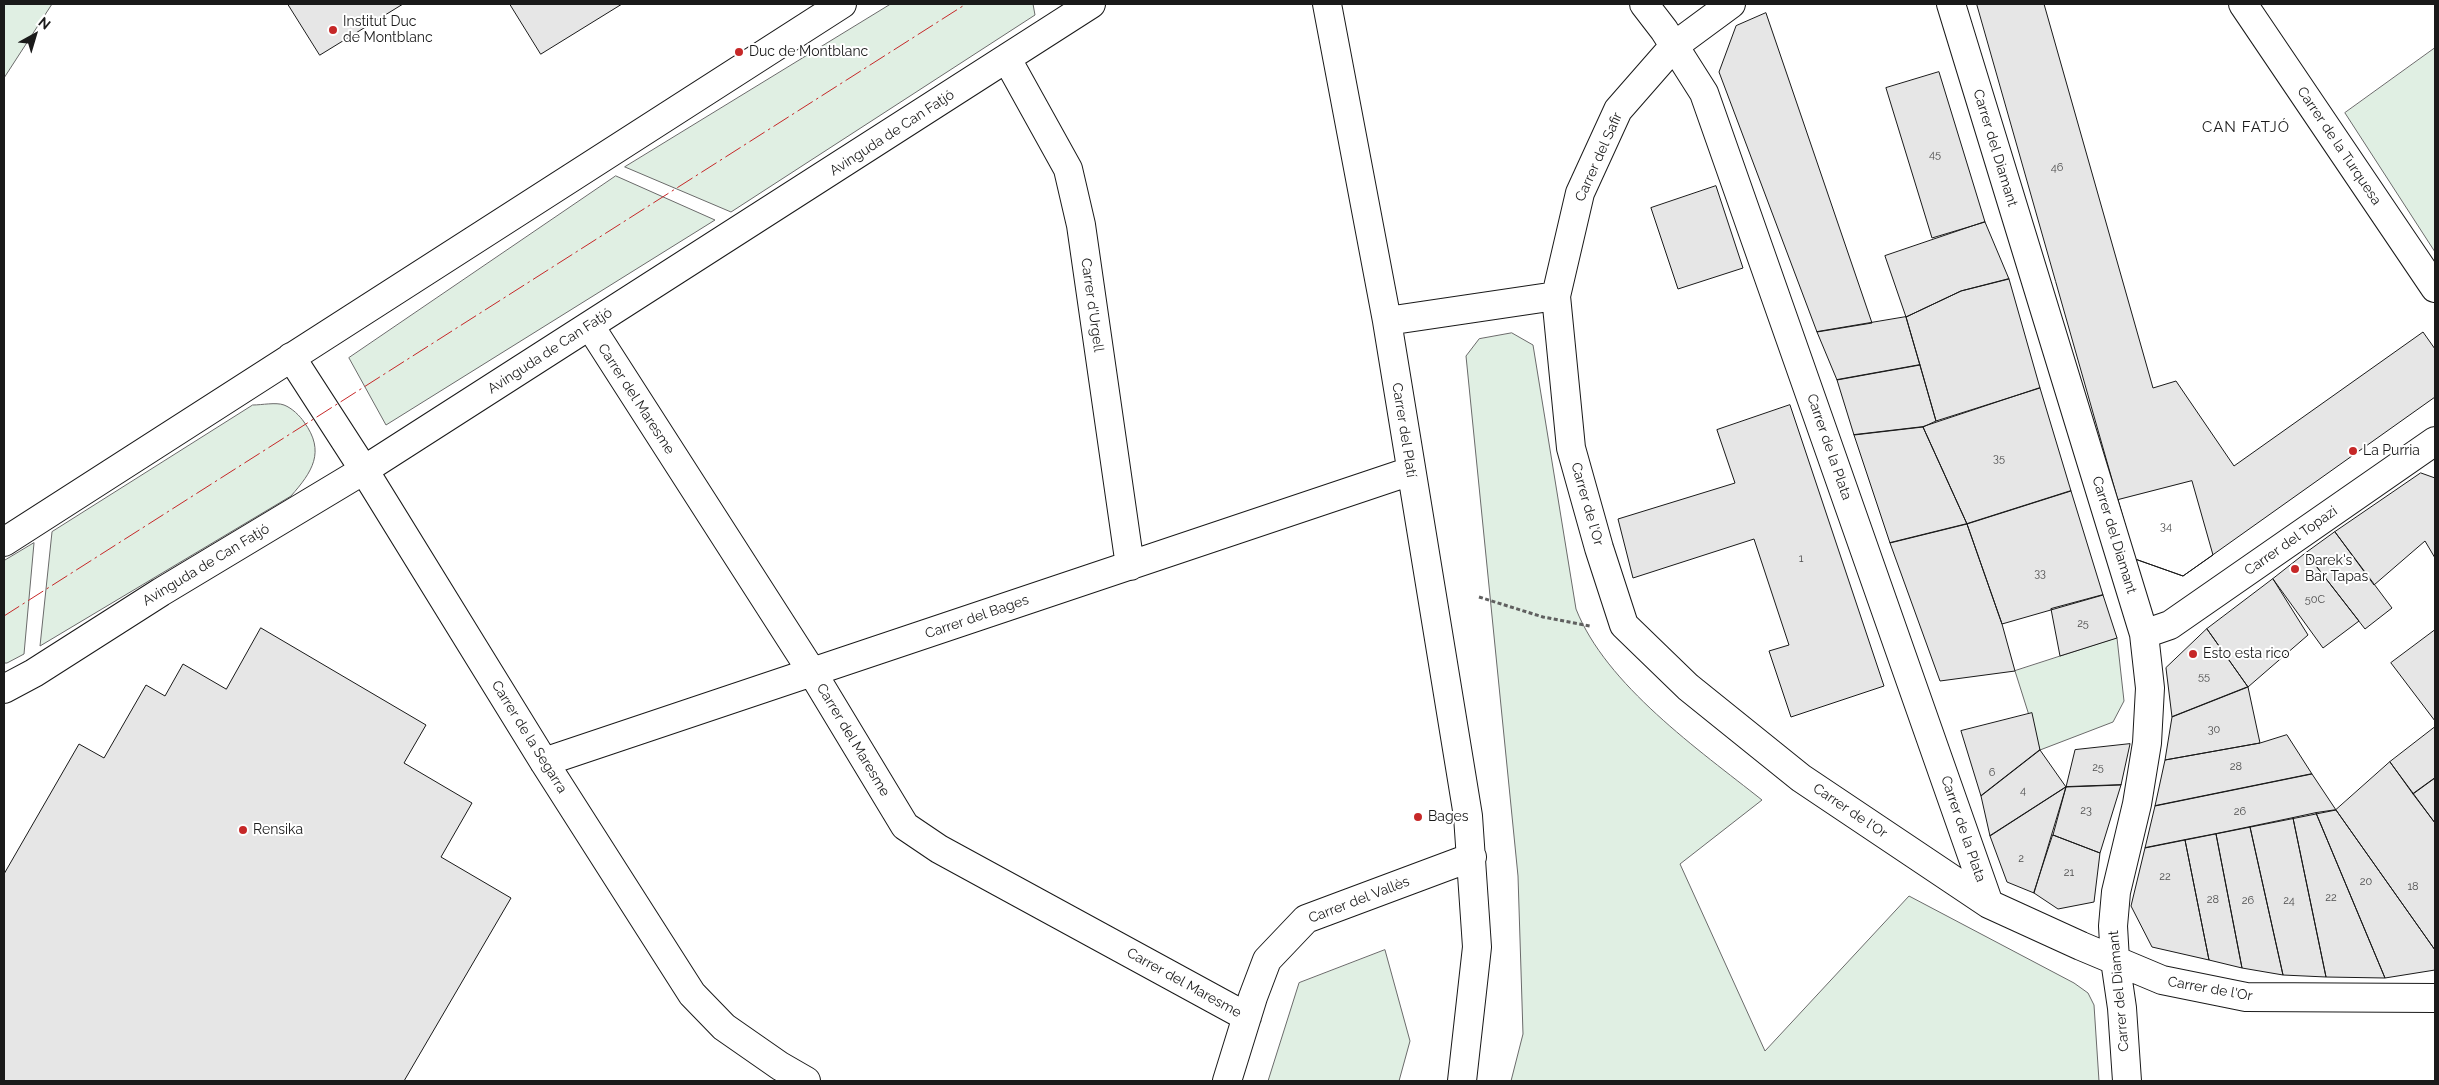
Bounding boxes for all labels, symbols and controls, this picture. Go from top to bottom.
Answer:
north arrow [10,10,60,60]
text: N [35,14,54,33]
place label: Institut Duc de Montblanc [343,14,433,46]
marker: Institut Duc de Montblanc [327,24,339,36]
place label: Duc de Montblanc [749,44,868,60]
marker: Duc de Montblanc [733,46,745,58]
street label: Carrer de la Turquesa [2293,84,2385,208]
street label: Avinguda de Can Fatjó [827,86,957,180]
street label: Carrer del Diamant [1969,87,2021,209]
street label: Carrer del Safir [1572,110,1626,204]
district label: CAN FATJÓ [2201,118,2291,136]
house number: 45 [1929,148,1941,162]
house number: 46 [2051,161,2063,175]
street label: Carrer d'Urgell [1077,257,1107,353]
street label: Avinguda de Can Fatjó [485,304,615,398]
street label: Carrer del Maresme [594,341,678,457]
street label: Carrer del Platí [1388,381,1420,479]
street label: Carrer de la Plata [1803,392,1855,502]
place label: La Purria [2363,443,2420,459]
marker: La Purria [2347,445,2359,457]
house number: 35 [1993,452,2005,466]
street label: Carrer de l'Or [1567,460,1607,548]
street label: Carrer del Diamant [2088,474,2140,596]
street label: Carrer del Topazi [2241,503,2341,579]
street label: Avinguda de Can Fatjó [139,520,273,610]
house number: 34 [2160,520,2172,534]
house number: 1 [1799,552,1803,566]
place label: Darek's Bar Tapas [2305,553,2368,586]
marker: Darek's Bar Tapas [2289,563,2301,575]
house number: 33 [2034,567,2046,581]
street label: Carrer del Bages [923,591,1031,643]
house number: 50C [2305,593,2325,607]
house number: 25 [2077,617,2089,631]
place label: Esto esta rico [2203,646,2290,662]
marker: Esto esta rico [2187,648,2199,660]
house number: 55 [2198,670,2210,684]
street label: Carrer de la Segarra [488,678,570,796]
street label: Carrer del Maresme [813,681,893,799]
house number: 30 [2208,723,2220,737]
house number: 28 [2230,760,2242,774]
house number: 25 [2092,761,2104,775]
house number: 6 [1989,766,1995,780]
street label: Carrer de la Plata [1937,774,1989,884]
street label: Carrer de l'Or [1810,780,1890,842]
house number: 4 [2020,784,2026,798]
house number: 23 [2080,804,2092,818]
house number: 26 [2234,805,2246,819]
place label: Bages [1428,809,1469,825]
marker: Bages [1412,811,1424,823]
place label: Rensika [253,822,303,838]
marker: Rensika [237,824,249,836]
house number: 2 [2018,852,2024,866]
house number: 21 [2064,866,2074,880]
house number: 22 [2159,870,2171,884]
street label: Carrer del Vallès [1306,873,1412,927]
house number: 20 [2360,875,2372,889]
house number: 18 [2407,880,2419,894]
house number: 22 [2325,891,2337,905]
house number: 28 [2207,893,2219,907]
house number: 26 [2242,894,2254,908]
house number: 24 [2283,894,2295,908]
street label: Carrer del Diamant [2105,930,2133,1052]
street label: Carrer del Maresme [1124,945,1244,1021]
street label: Carrer de l'Or [2166,973,2254,1005]

